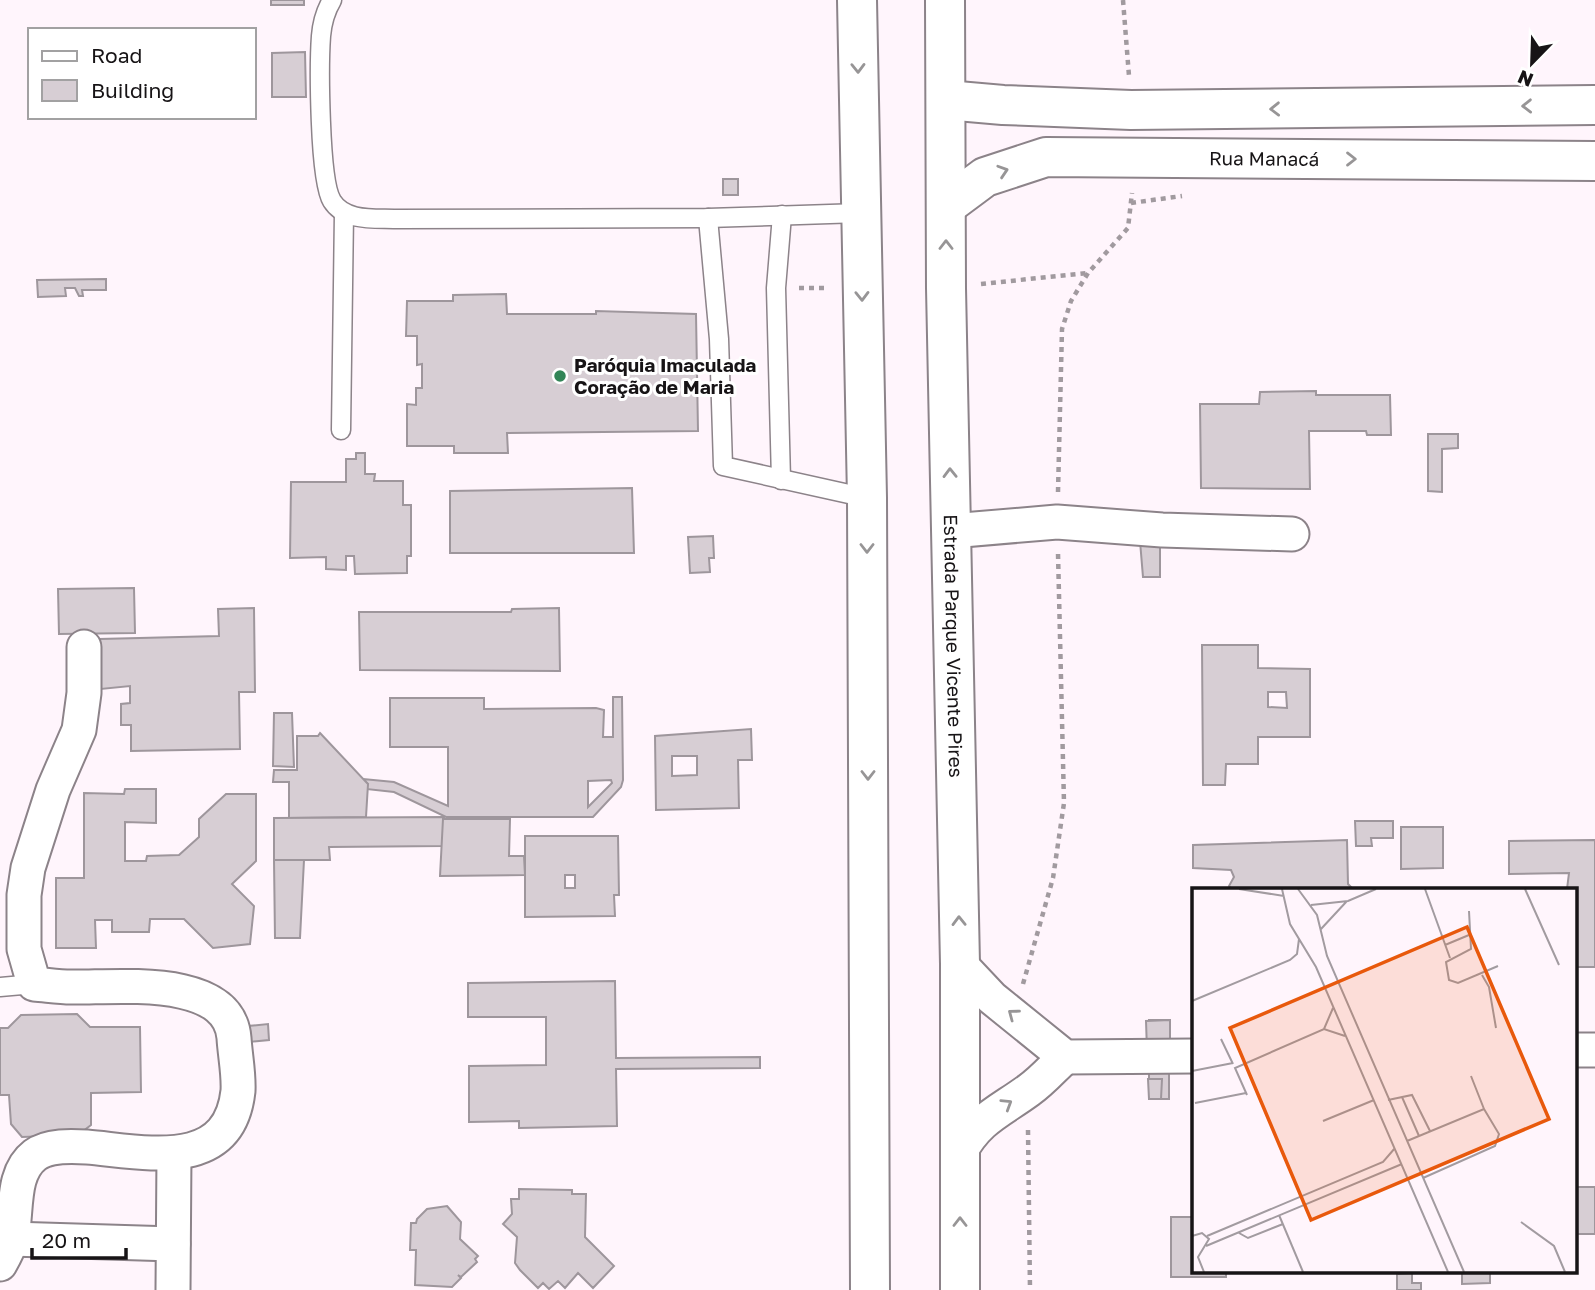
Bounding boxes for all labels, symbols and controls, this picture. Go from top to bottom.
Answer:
legend [28,28,256,119]
north arrow [1497,28,1567,98]
text: Road [91,42,142,68]
one-way arrow [850,63,866,74]
text: N [1514,66,1536,93]
text: Building [91,77,174,103]
one-way arrow [1521,98,1532,114]
one-way arrow [1269,101,1280,116]
street label: Rua Manacá [1209,146,1319,170]
one-way arrow [1346,151,1357,167]
one-way arrow [997,165,1009,179]
one-way arrow [938,240,954,250]
one-way arrow [854,290,869,301]
place label: Paróquia Imaculada Coração de Maria [574,353,756,398]
marker: Paróquia Imaculada Coração de Maria [552,368,568,384]
one-way arrow [942,467,958,478]
street label: Estrada Parque Vicente Pires [940,514,968,778]
one-way arrow [859,543,875,553]
one-way arrow [860,770,876,781]
inset map [1192,888,1578,1272]
one-way arrow [951,915,967,926]
one-way arrow [1008,1009,1020,1022]
one-way arrow [999,1100,1012,1113]
scale bar [32,1216,126,1260]
one-way arrow [952,1216,968,1227]
text: 20 m [42,1227,91,1253]

